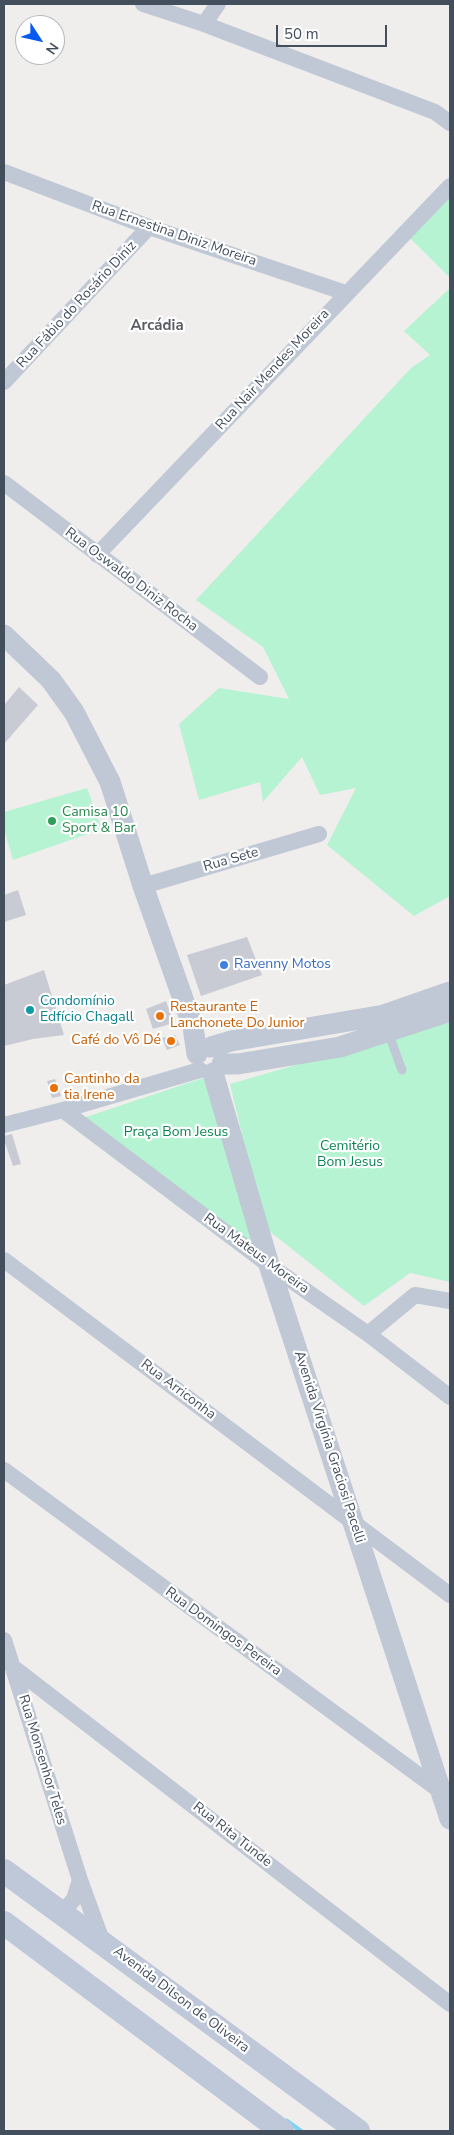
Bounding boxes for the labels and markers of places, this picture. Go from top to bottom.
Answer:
place label: Camisa 10 Sport & Bar [62,805,136,838]
marker: Camisa 10 Sport & Bar [46,815,58,827]
place label: Ravenny Motos [234,957,331,973]
marker: Ravenny Motos [218,959,230,971]
place label: Condomínio Edfício Chagall [40,994,134,1026]
place label: Restaurante E Lanchonete Do Junior [170,1000,305,1032]
marker: Condomínio Edfício Chagall [24,1004,36,1016]
marker: Restaurante E Lanchonete Do Junior [154,1010,166,1022]
place label: Café do Vô Dé [71,1033,161,1049]
marker: Café do Vô Dé [165,1035,177,1047]
place label: Cantinho da tia Irene [64,1072,140,1104]
marker: Cantinho da tia Irene [48,1082,60,1094]

